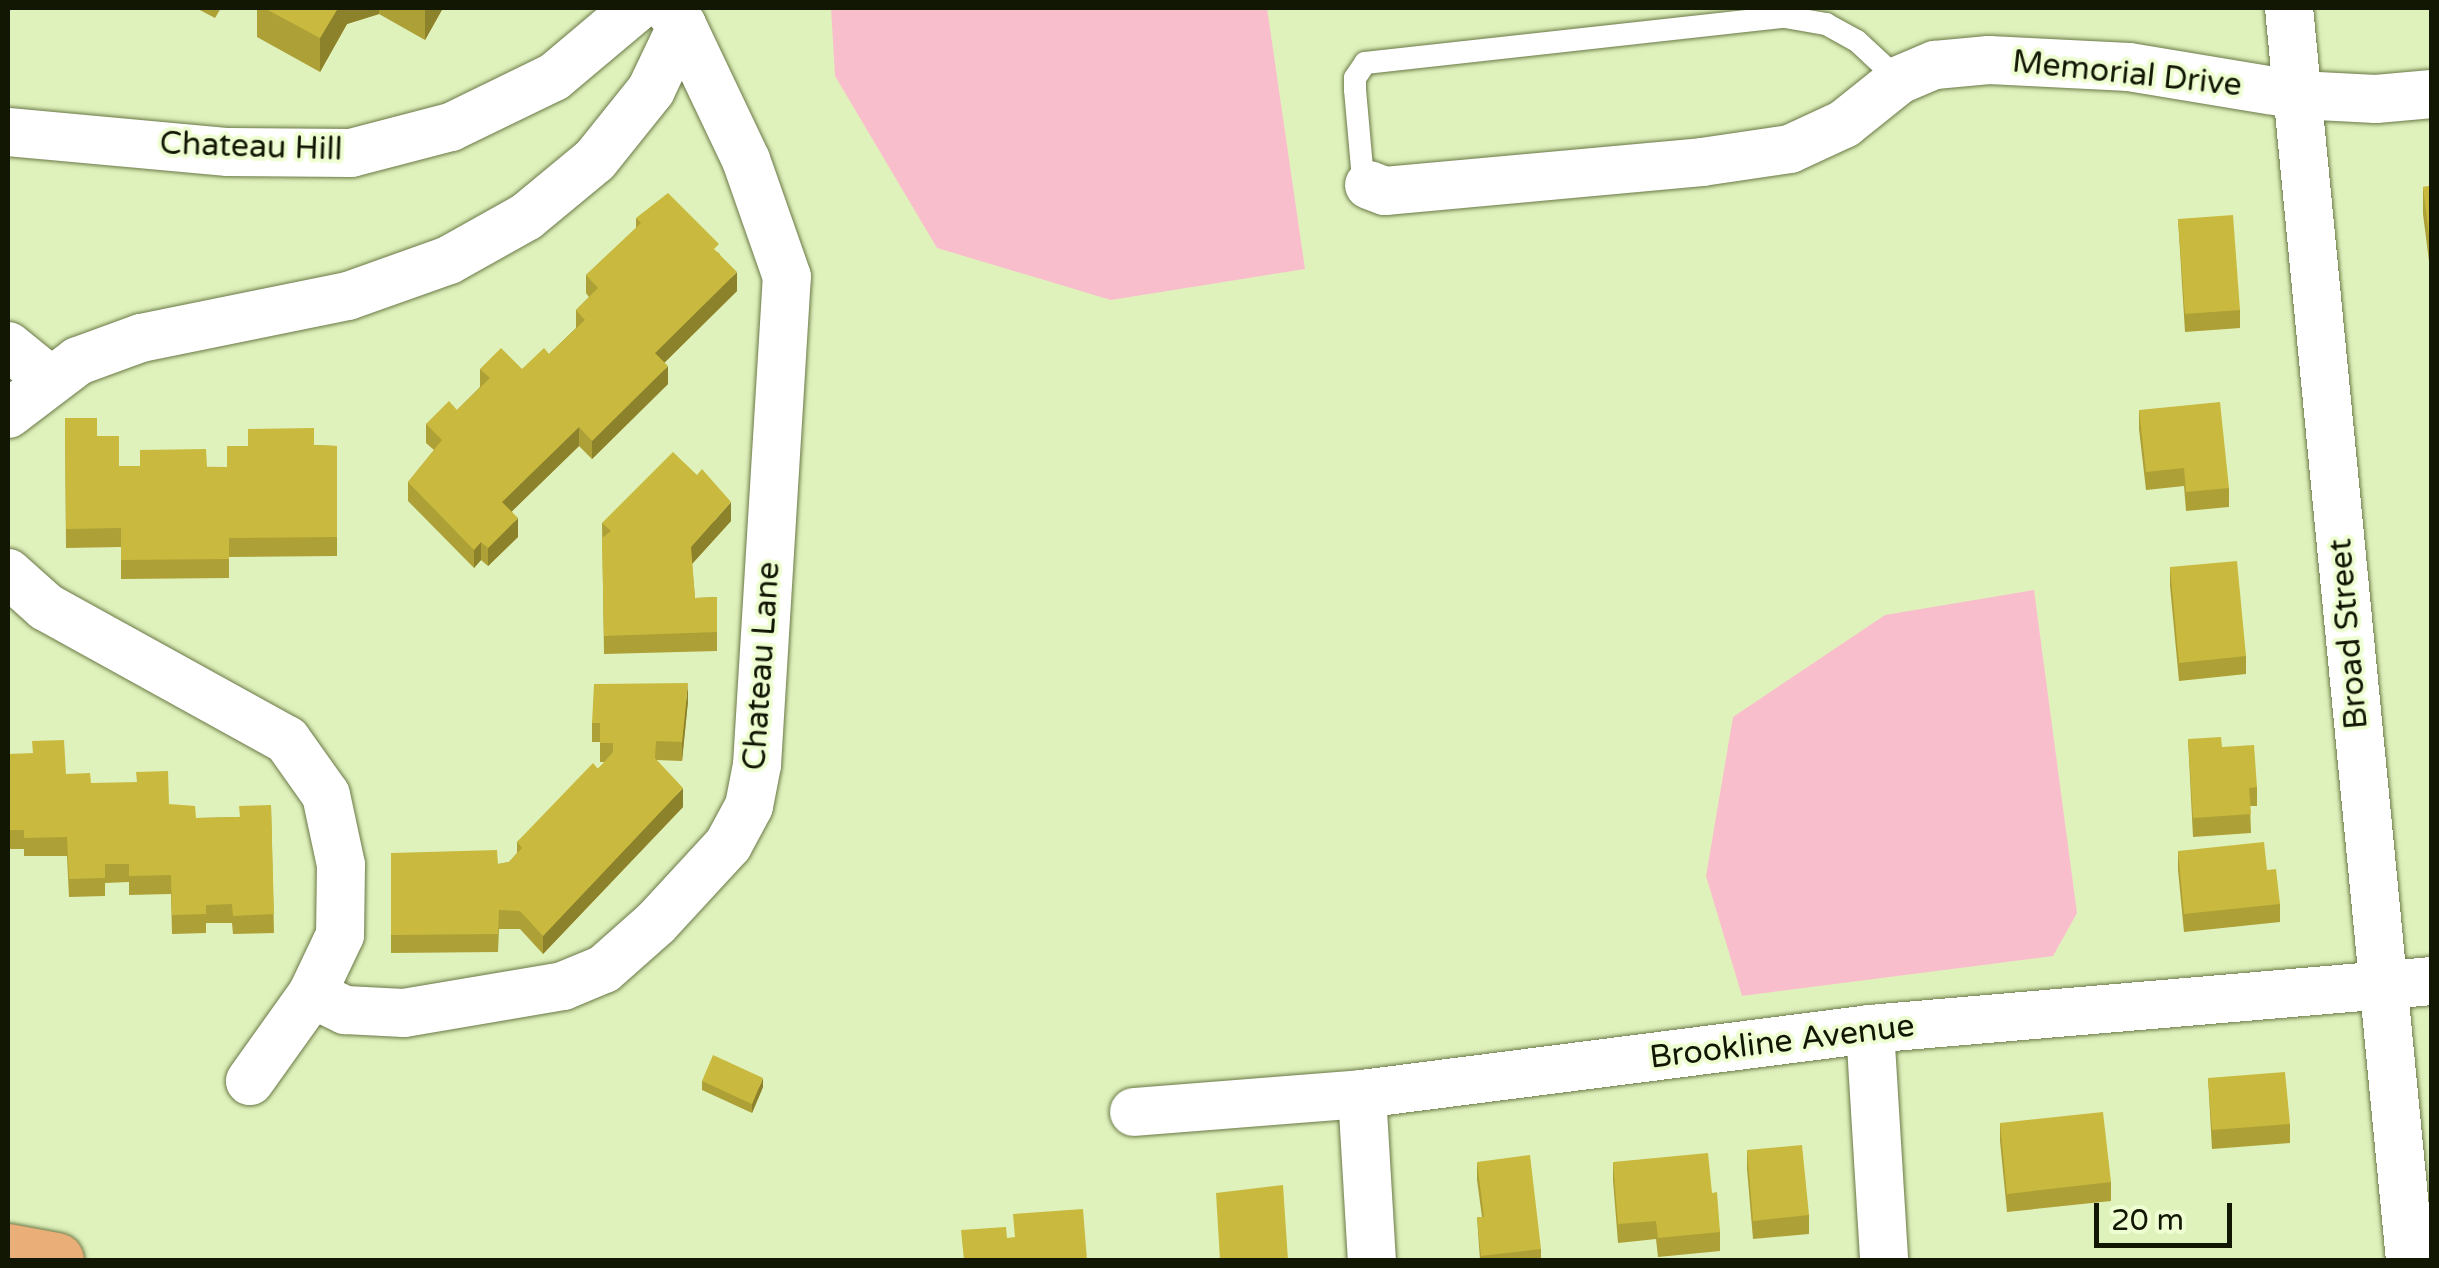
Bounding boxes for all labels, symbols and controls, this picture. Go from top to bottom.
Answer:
street label: Memorial Drive [2010,43,2244,105]
street label: Chateau Hill [159,125,343,169]
street label: Broad Street [2322,537,2376,731]
street label: Chateau Lane [736,560,788,772]
street label: Brookline Avenue [1647,1007,1917,1077]
scale bar [2099,1183,2236,1245]
text: 20 m [2111,1202,2184,1239]

